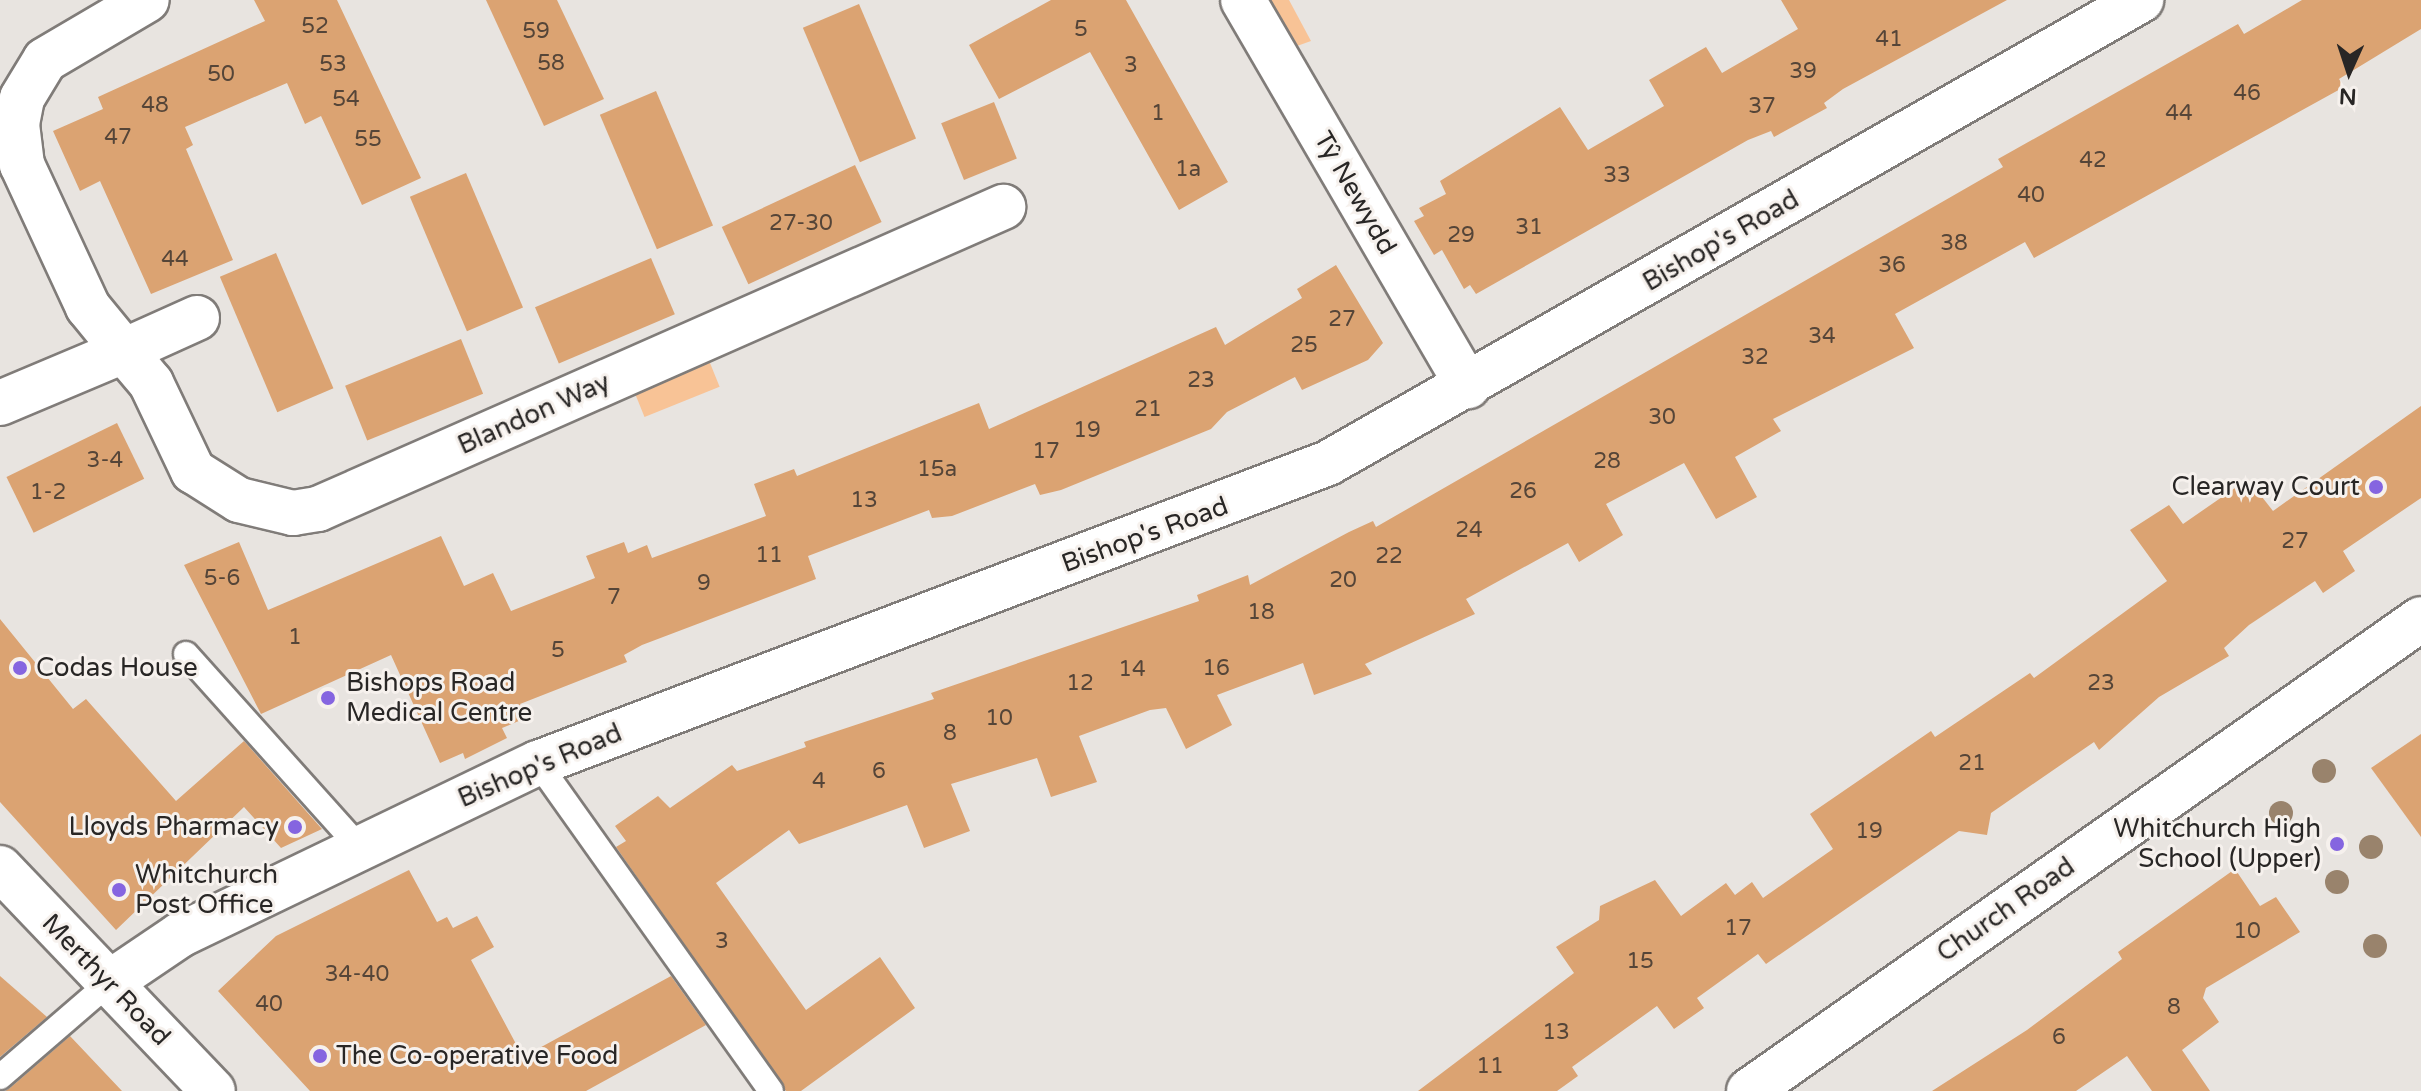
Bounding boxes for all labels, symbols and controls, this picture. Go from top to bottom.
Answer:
house number: 52 [301,14,329,40]
house number: 5 [1074,17,1088,43]
house number: 59 [522,19,550,45]
house number: 41 [1875,27,1903,53]
north arrow [2309,32,2389,112]
house number: 58 [537,51,565,77]
house number: 53 [319,52,347,78]
house number: 3 [1124,53,1138,79]
house number: 39 [1789,59,1817,85]
house number: 50 [207,62,235,88]
house number: 46 [2233,81,2261,107]
text: N [2338,83,2357,109]
house number: 54 [332,87,360,113]
house number: 48 [141,93,169,119]
house number: 37 [1748,94,1776,120]
house number: 1 [1151,101,1165,127]
house number: 44 [2165,101,2193,127]
house number: 47 [104,125,132,151]
street label: Tŷ Newydd [1307,126,1403,260]
house number: 55 [354,127,382,153]
house number: 42 [2079,148,2107,174]
house number: 1a [1175,157,1201,183]
house number: 33 [1603,163,1631,189]
house number: 40 [2017,183,2045,209]
street label: Bishop's Road [1637,184,1805,298]
house number: 27-30 [769,211,833,237]
house number: 31 [1515,215,1543,241]
house number: 29 [1447,223,1475,249]
house number: 38 [1940,231,1968,257]
house number: 44 [161,247,189,273]
house number: 36 [1878,253,1906,279]
house number: 27 [1328,307,1356,333]
house number: 34 [1808,324,1836,350]
house number: 25 [1290,333,1318,359]
house number: 32 [1741,345,1769,371]
street label: Blandon Way [453,367,615,461]
house number: 23 [1187,368,1215,394]
house number: 21 [1134,397,1162,423]
house number: 30 [1648,405,1676,431]
house number: 19 [1073,418,1101,444]
house number: 17 [1032,439,1060,465]
house number: 3-4 [87,448,123,474]
house number: 28 [1593,449,1621,475]
house number: 15a [917,457,957,483]
place label: Clearway Court [2171,471,2360,503]
marker: Clearway Court [2367,478,2385,496]
house number: 26 [1509,479,1537,505]
house number: 1-2 [30,480,66,506]
house number: 13 [850,488,878,514]
street label: Bishop's Road [1058,490,1232,580]
house number: 24 [1455,518,1483,544]
house number: 27 [2281,529,2309,555]
house number: 11 [755,543,783,569]
house number: 22 [1375,544,1403,570]
house number: 5-6 [204,566,240,592]
house number: 20 [1329,568,1357,594]
house number: 9 [697,571,711,597]
house number: 7 [607,585,621,611]
house number: 18 [1247,600,1275,626]
house number: 1 [288,625,302,651]
house number: 5 [551,638,565,664]
place label: Codas House [36,652,198,684]
house number: 16 [1202,656,1230,682]
house number: 14 [1118,657,1146,683]
marker: Codas House [11,659,29,677]
place label: Bishops Road Medical Centre [346,667,532,728]
house number: 12 [1066,671,1094,697]
house number: 23 [2087,671,2115,697]
marker: Bishops Road Medical Centre [317,687,339,709]
house number: 10 [985,706,1013,732]
street label: Bishop's Road [453,717,627,815]
house number: 8 [943,721,957,747]
house number: 21 [1958,751,1986,777]
house number: 6 [872,759,886,785]
house number: 4 [812,769,826,795]
place label: Lloyds Pharmacy [68,811,279,843]
place label: Whitchurch High School (Upper) [2113,813,2321,874]
marker: Lloyds Pharmacy [286,818,304,836]
house number: 19 [1855,819,1883,845]
marker: Whitchurch High School (Upper) [2328,835,2346,853]
street label: Church Road [1931,851,2081,969]
place label: Whitchurch Post Office [135,859,278,920]
marker: Whitchurch Post Office [110,881,128,899]
street label: Merthyr Road [35,908,177,1052]
house number: 17 [1724,916,1752,942]
house number: 10 [2233,919,2261,945]
house number: 3 [715,929,729,955]
house number: 15 [1626,949,1654,975]
house number: 34-40 [325,962,389,988]
house number: 40 [255,992,283,1018]
house number: 8 [2167,995,2181,1021]
house number: 13 [1542,1020,1570,1046]
house number: 6 [2052,1025,2066,1051]
place label: The Co-operative Food [336,1040,619,1072]
marker: The Co-operative Food [311,1047,329,1065]
house number: 11 [1476,1054,1504,1080]

